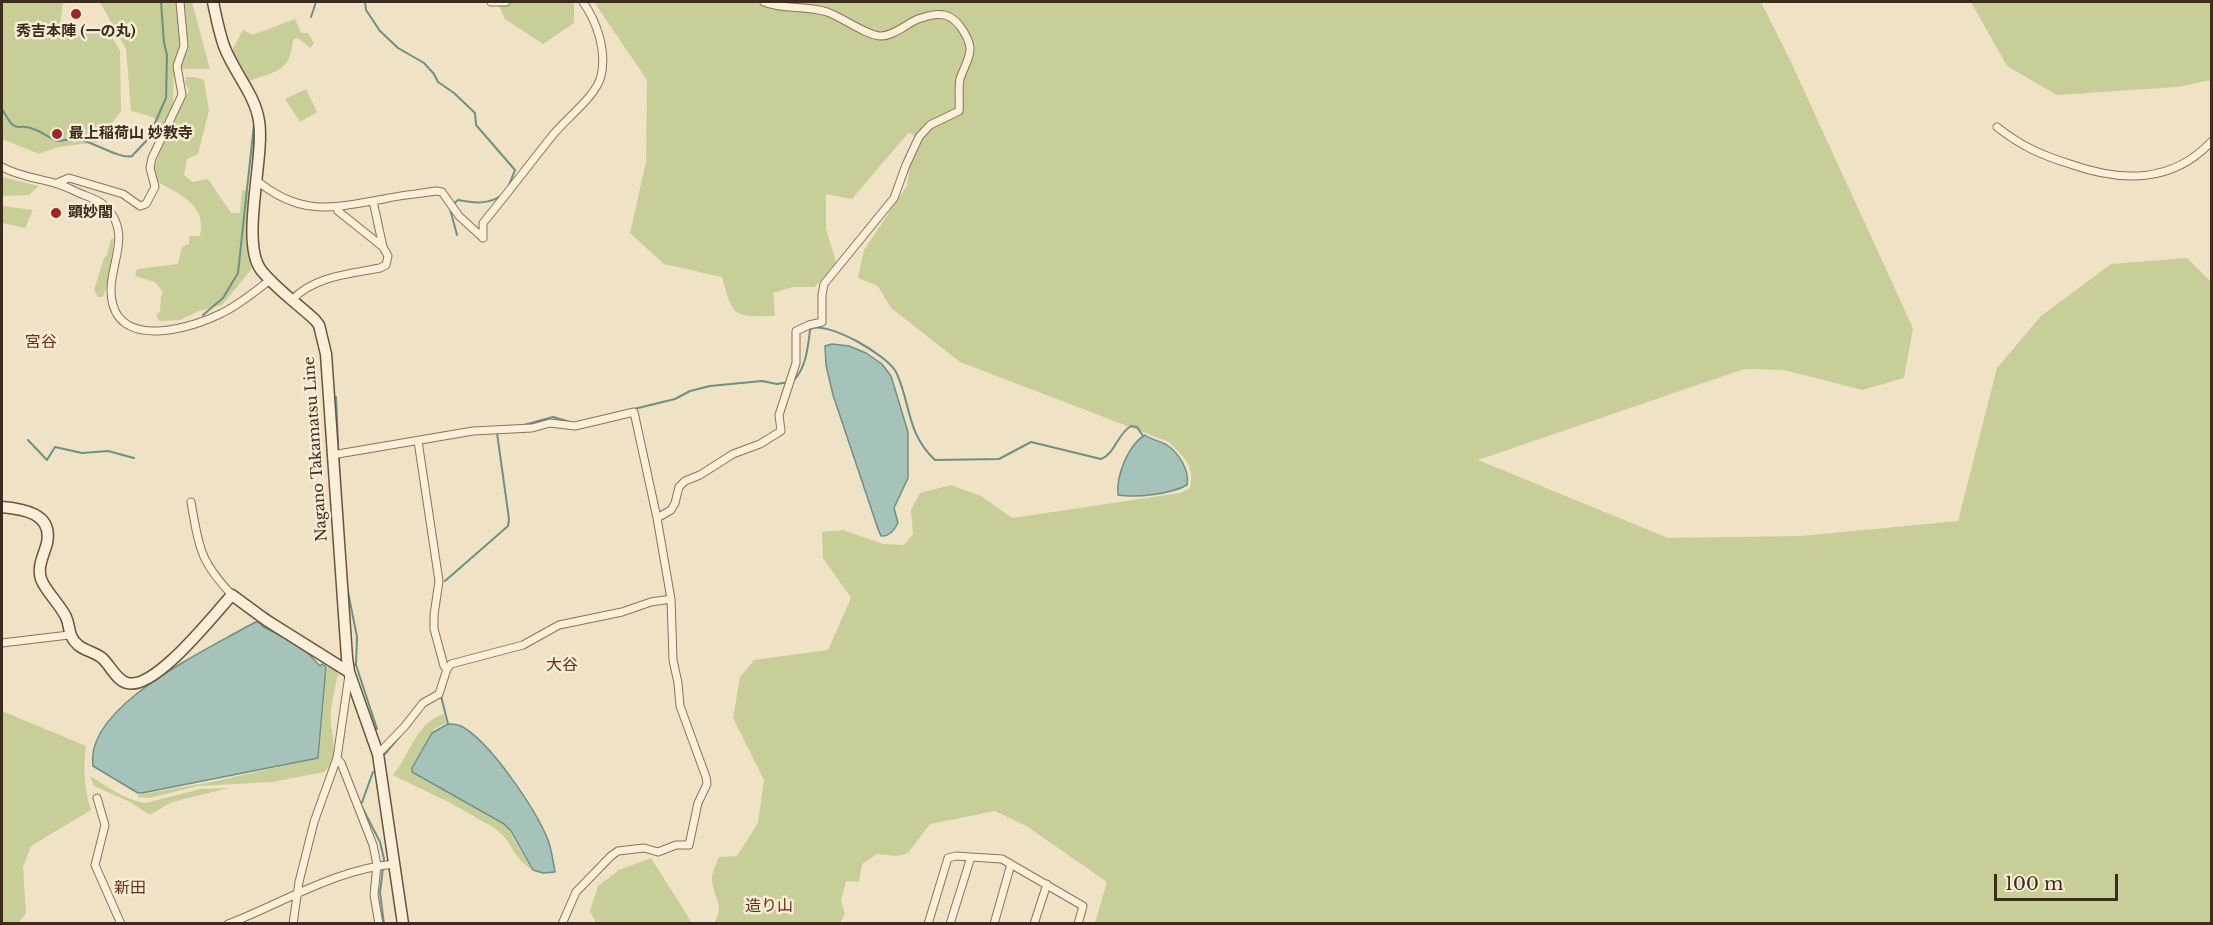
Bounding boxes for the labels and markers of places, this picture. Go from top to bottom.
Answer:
marker: 秀吉本陣 (一の丸) [69,7,83,21]
place label: 秀吉本陣 (一の丸) [16,23,136,41]
place label: 最上稲荷山 妙教寺 [69,125,193,143]
marker: 最上稲荷山 妙教寺 [50,127,64,141]
place label: 顕妙閣 [68,204,113,222]
marker: 顕妙閣 [49,206,63,220]

